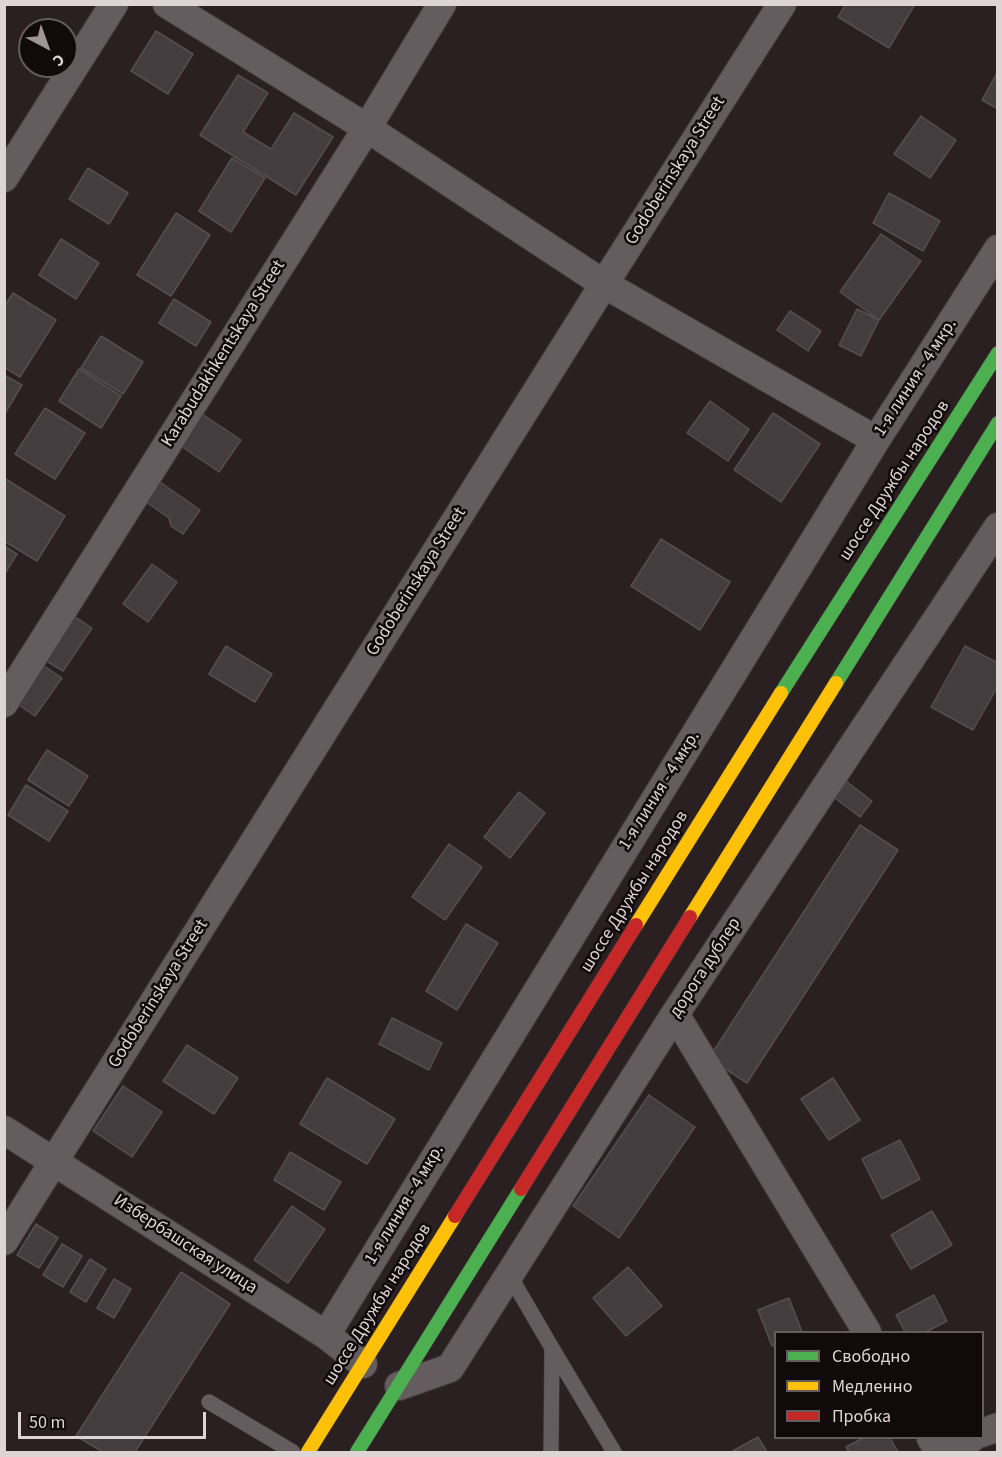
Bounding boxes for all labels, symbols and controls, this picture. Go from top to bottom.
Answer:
north arrow [18,18,78,78]
text: С [48,49,69,71]
street label: Godoberinskaya Street [621,93,731,249]
street label: Karabudakhkentskaya Street [158,257,290,451]
street label: 1-я линия - 4 мкр. [870,315,962,441]
street label: шоссе Дружбы народов [835,397,955,565]
street label: Godoberinskaya Street [362,504,472,660]
street label: 1-я линия - 4 мкр. [615,727,705,855]
street label: шоссе Дружбы народов [576,807,694,977]
street label: дорога дублер [666,914,746,1022]
street label: Godoberinskaya Street [104,916,214,1072]
street label: 1-я линия - 4 мкр. [361,1141,449,1269]
street label: Избербашская улица [109,1190,261,1300]
street label: шоссе Дружбы народов [319,1220,437,1390]
legend [774,1331,984,1439]
text: Свободно [832,1344,910,1369]
text: Медленно [832,1374,912,1399]
scale bar [21,1400,208,1438]
text: Пробка [832,1404,891,1429]
text: 50 m [29,1410,65,1435]

